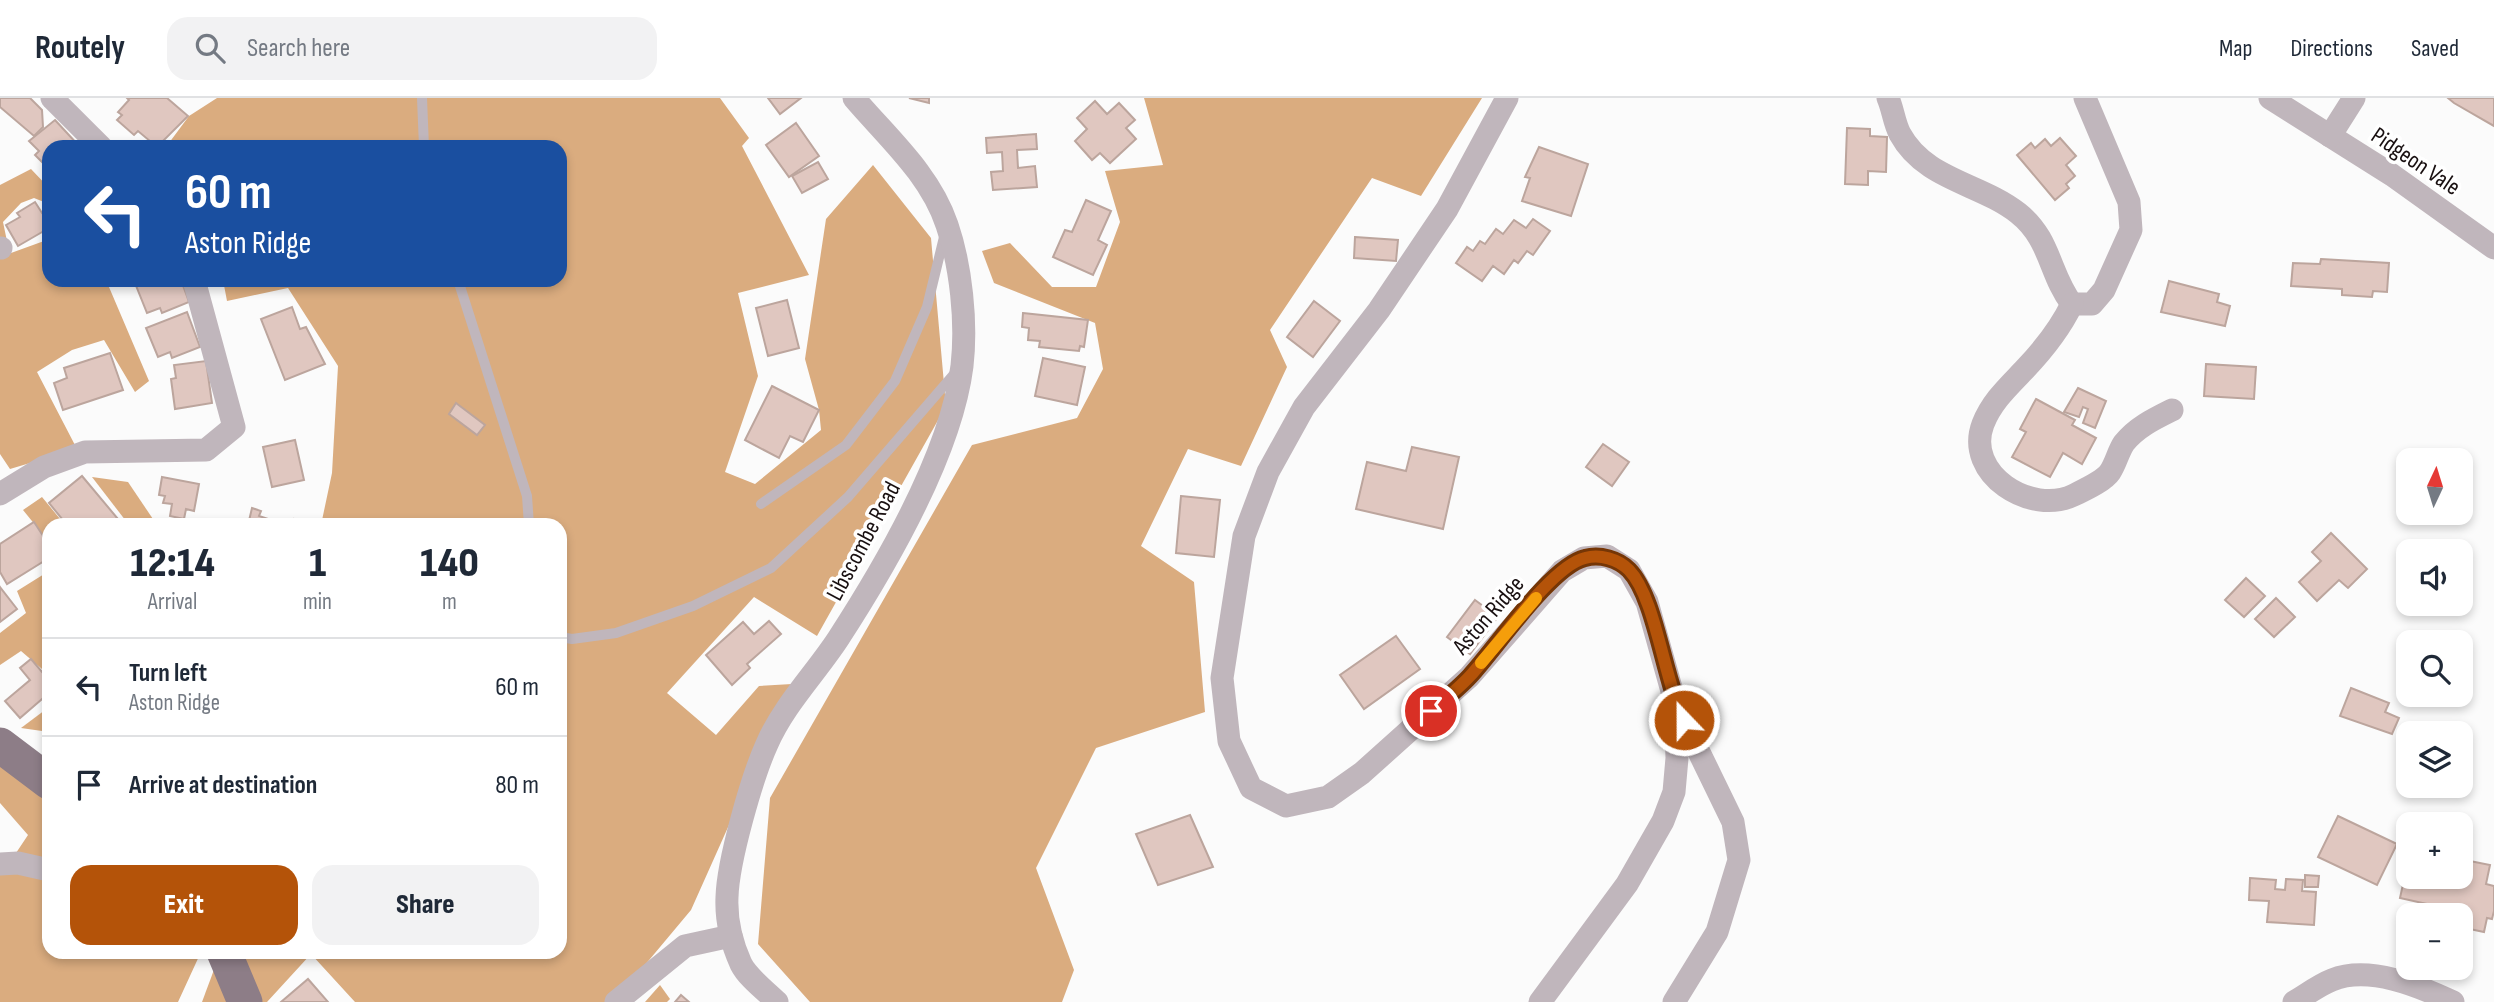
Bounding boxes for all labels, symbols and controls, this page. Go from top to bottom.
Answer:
search box [167,17,657,80]
text: Routely [35,28,125,68]
icon: search [191,29,229,67]
text: Search here [247,33,350,64]
text: Map [2219,34,2252,63]
text: Directions [2290,34,2373,63]
text: Saved [2411,34,2459,63]
street label: Pidgeon Vale [2366,121,2466,202]
text: 60 m [185,164,272,223]
icon: left [70,168,161,259]
text: Aston Ridge [185,224,311,263]
north arrow [2396,448,2473,525]
map controls [2396,448,2473,980]
street label: Libscombe Road [820,477,907,606]
text: 12:14 [130,538,215,589]
text: 1 [309,538,326,589]
text: 140 [420,538,479,589]
button: sound [2396,539,2473,616]
street label: Aston Ridge [1446,570,1530,661]
text: Arrival [148,588,197,616]
text: min [303,588,332,616]
text: m [442,588,457,616]
button: search [2396,630,2473,707]
text: Turn left [129,658,207,689]
icon: left [70,668,108,706]
text: 60 m [495,672,539,703]
pin [1401,681,1461,741]
position arrow [1647,683,1721,757]
text: Aston Ridge [129,689,220,717]
icon: arrive [1412,692,1450,730]
button: layers [2396,721,2473,798]
icon: arrive [70,766,108,804]
text: Arrive at destination [129,770,317,801]
text: 80 m [495,770,539,801]
button: + [2396,812,2473,889]
button: Exit [70,865,298,945]
button: Share [312,865,539,945]
button: − [2396,903,2473,980]

